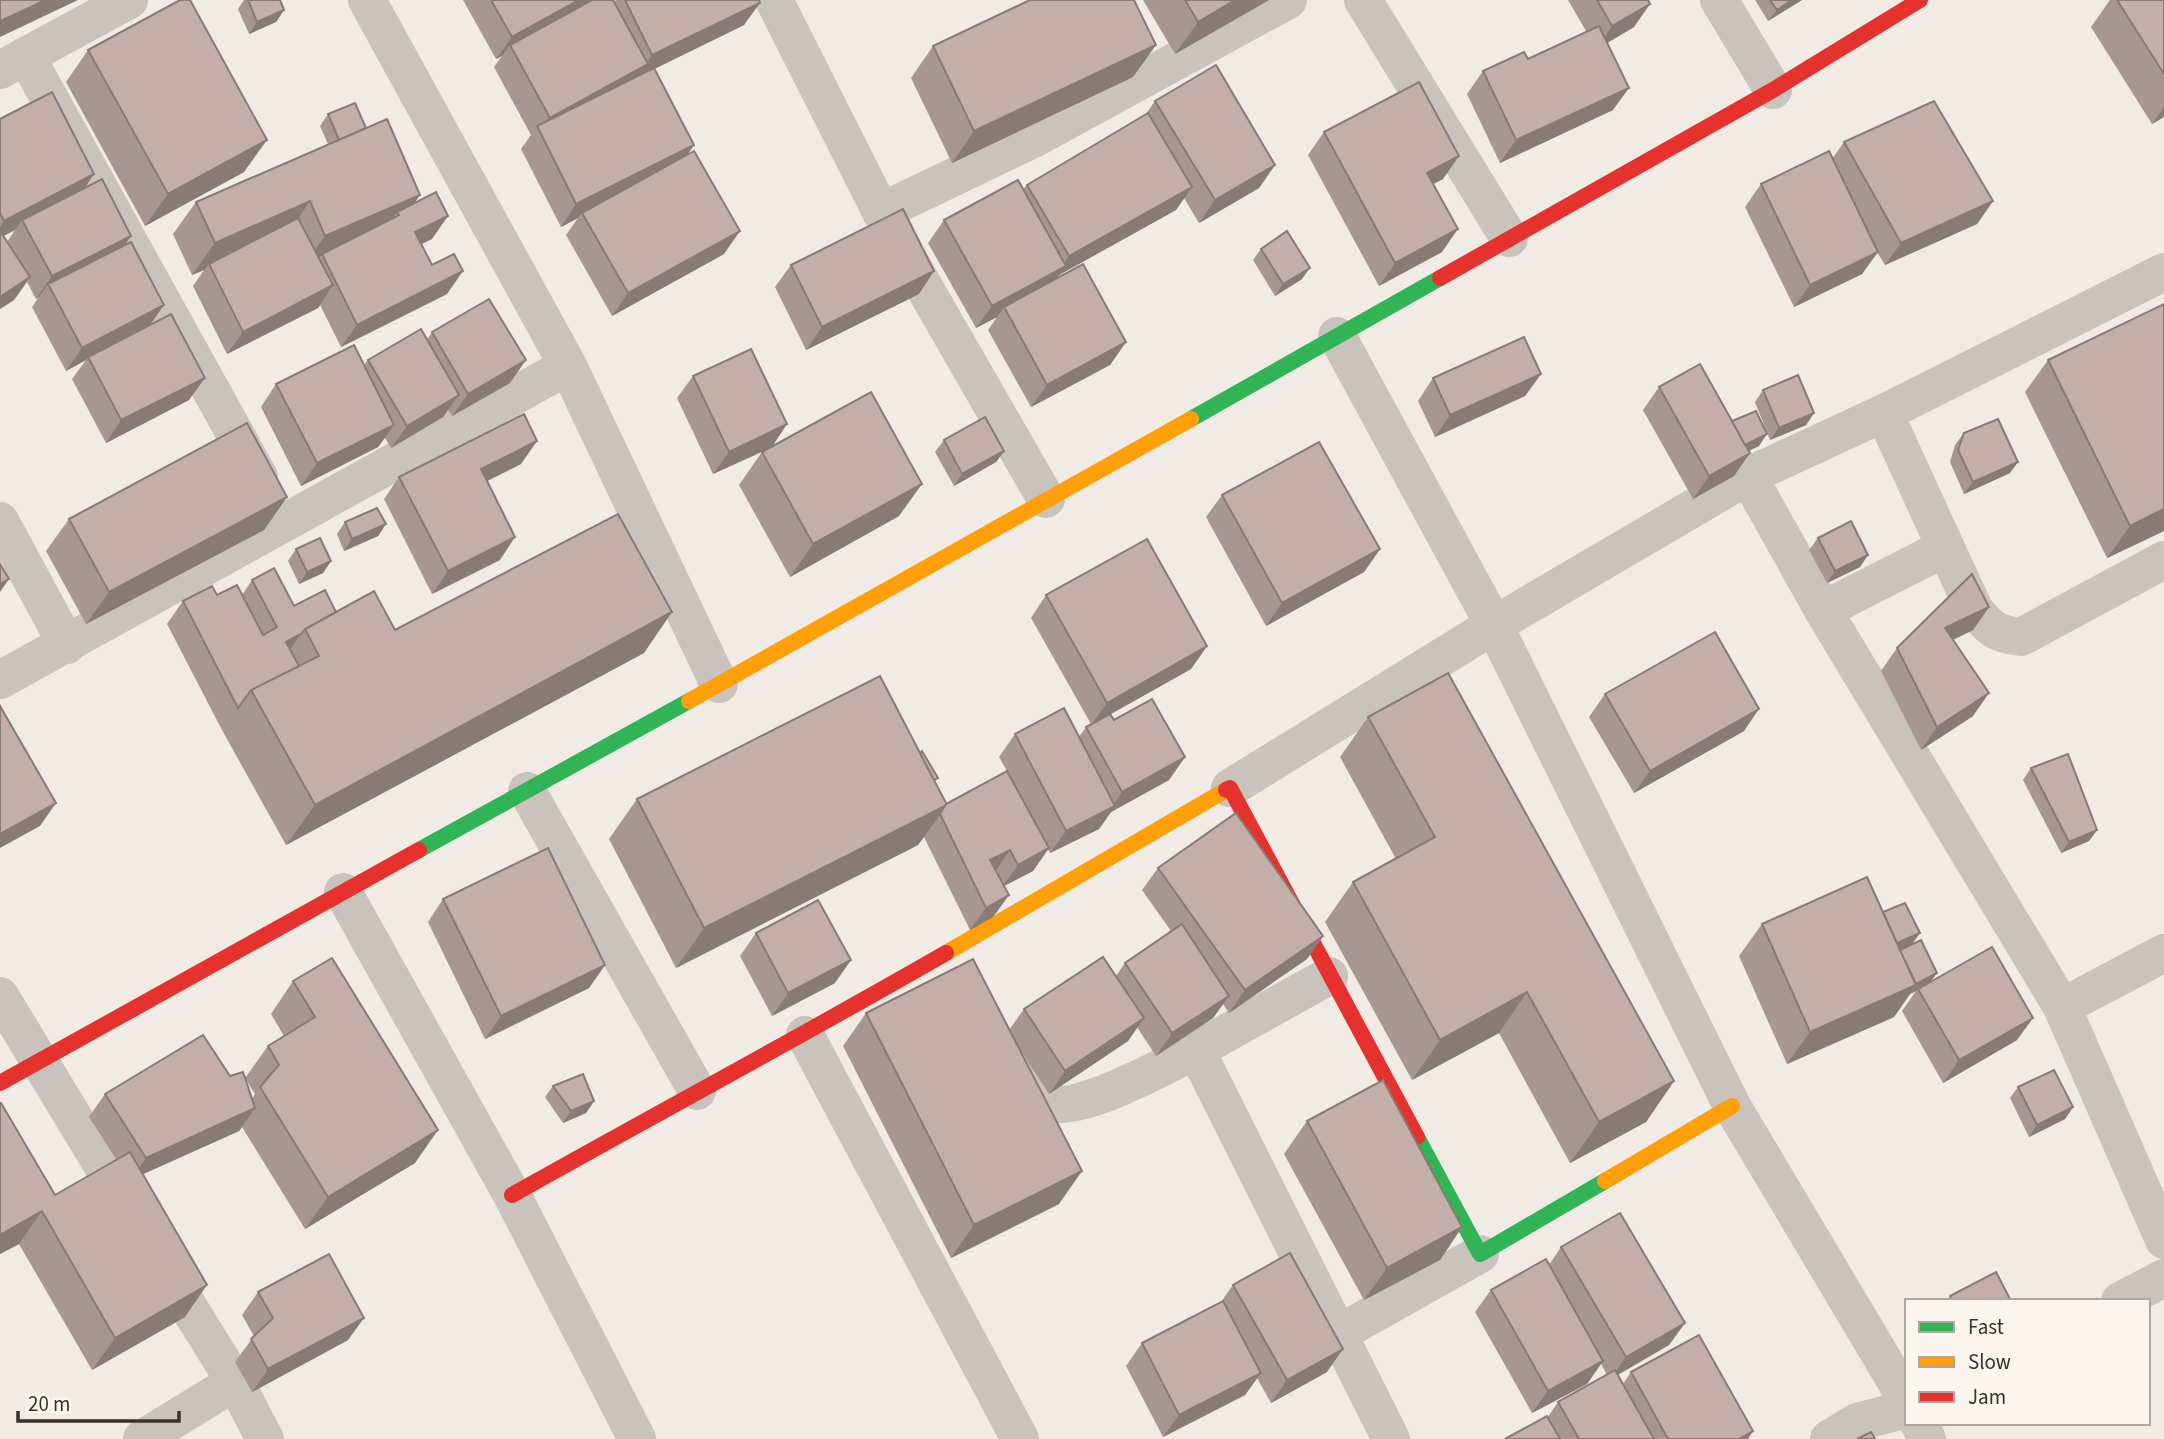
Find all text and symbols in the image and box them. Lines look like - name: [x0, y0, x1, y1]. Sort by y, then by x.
- legend: [1905, 1299, 2150, 1425]
- text: Fast: [1968, 1312, 2004, 1342]
- text: Slow: [1968, 1347, 2011, 1377]
- scale bar: [18, 1380, 178, 1424]
- text: Jam: [1968, 1382, 2006, 1412]
- text: 20 m: [28, 1389, 70, 1419]

